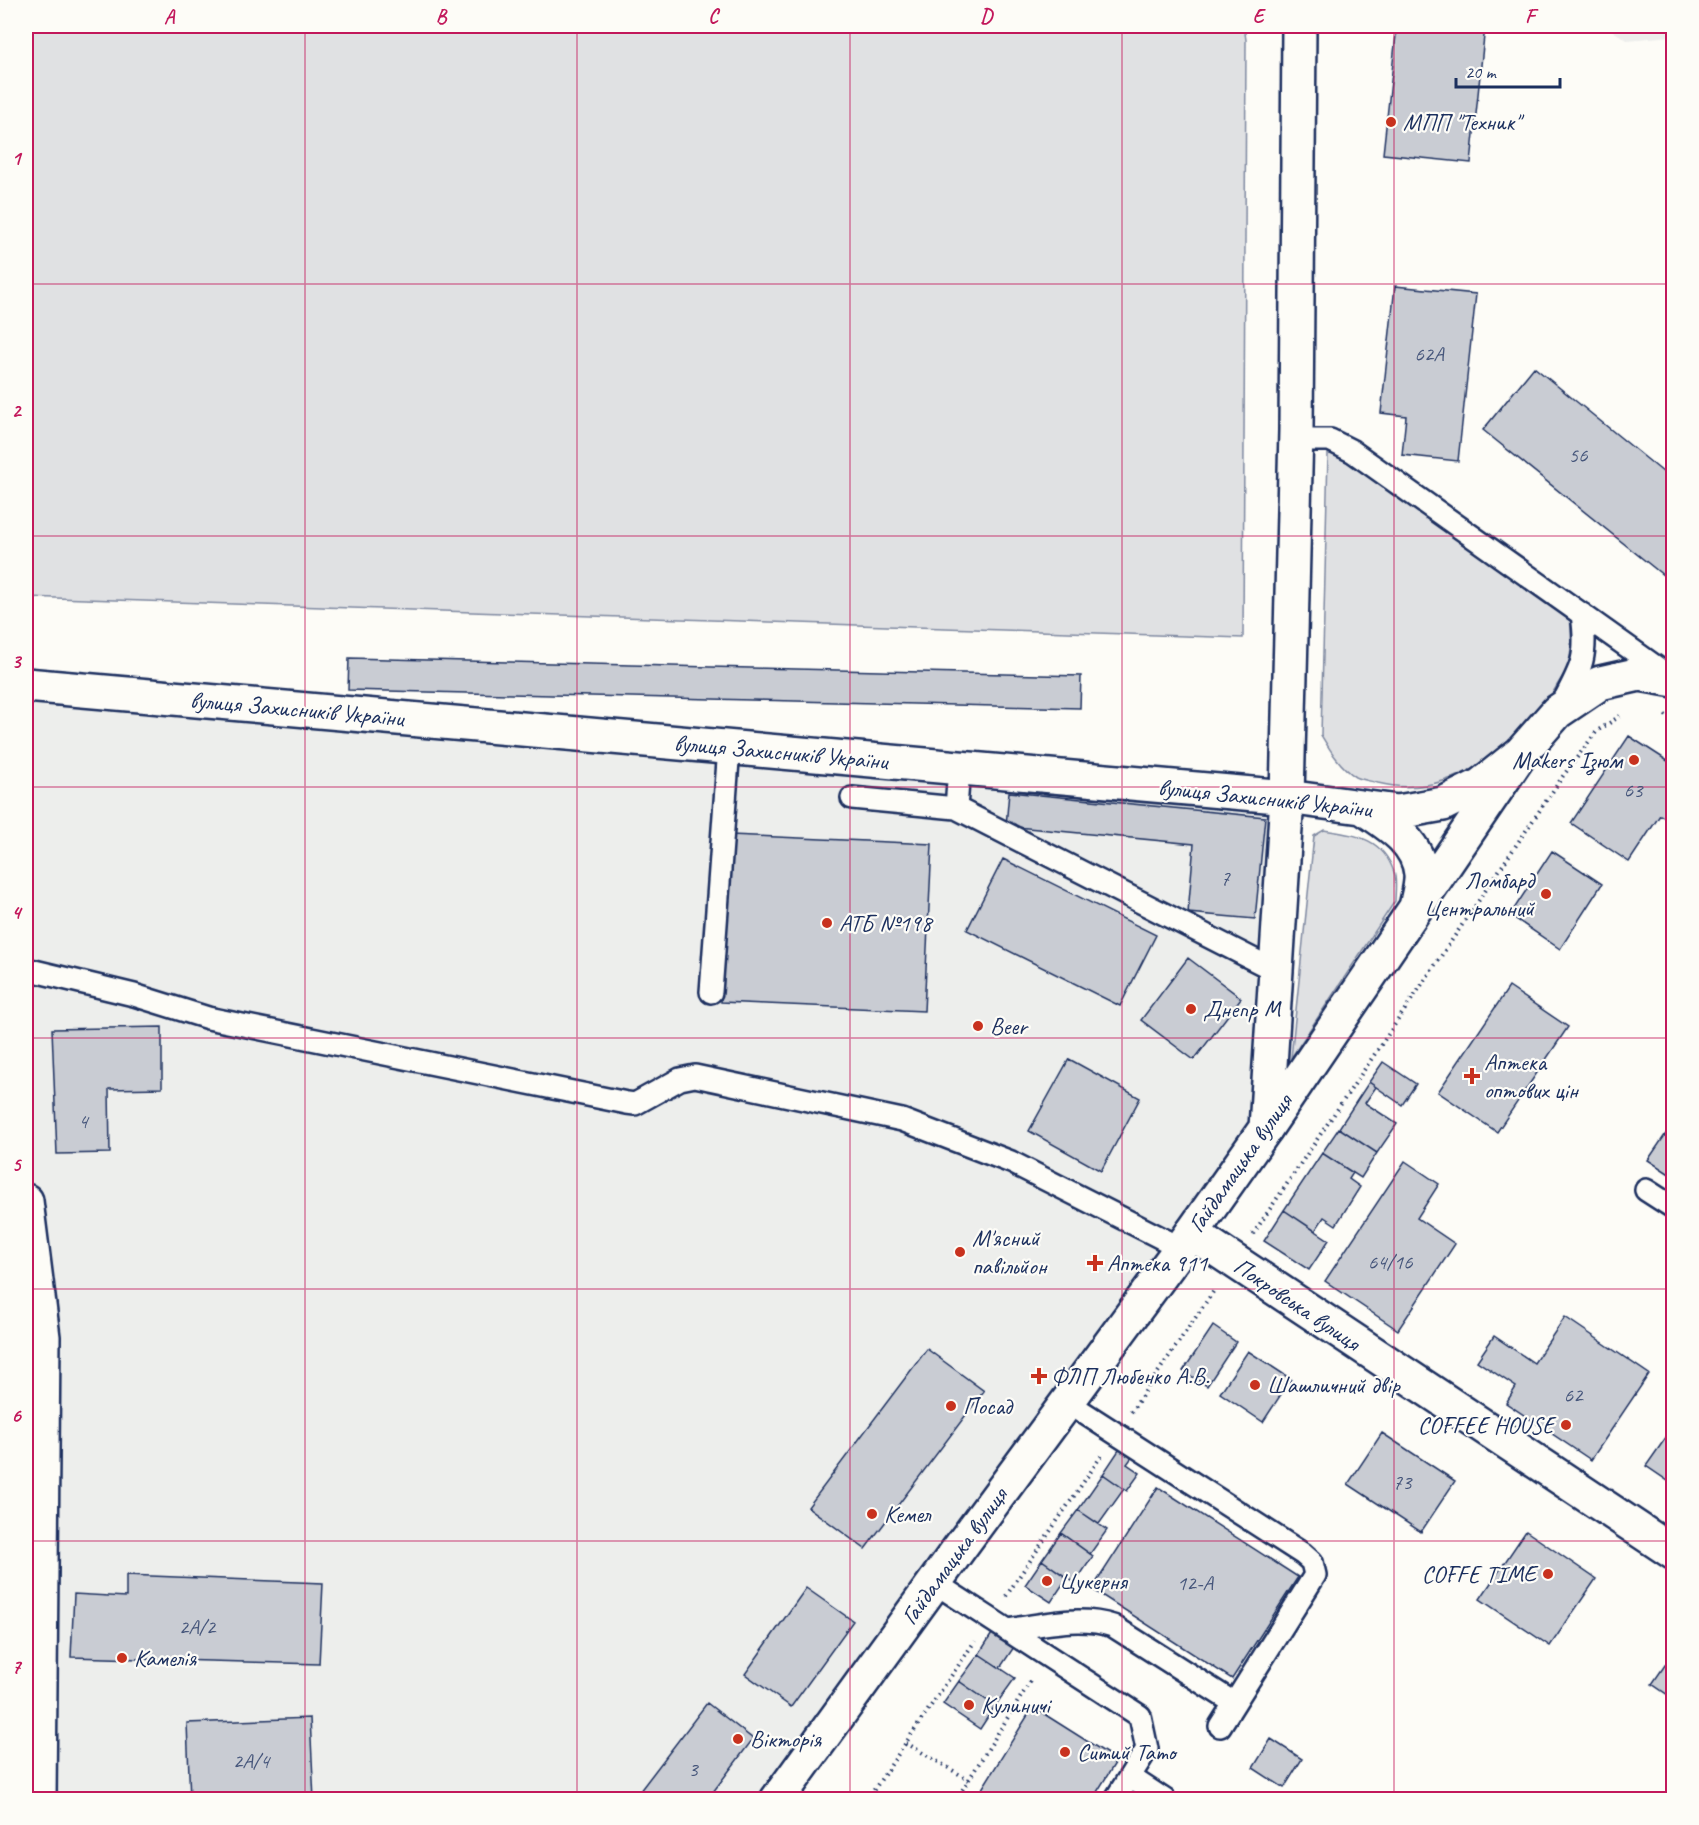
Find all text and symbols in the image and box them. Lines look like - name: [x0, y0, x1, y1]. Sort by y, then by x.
- text: A: [164, 4, 176, 29]
- text: B: [436, 4, 448, 29]
- text: C: [708, 4, 720, 29]
- text: D: [980, 4, 994, 29]
- text: E: [1253, 4, 1267, 29]
- text: F: [1525, 4, 1539, 29]
- scale bar: [1456, 51, 1560, 89]
- text: 20 m: [1465, 61, 1498, 83]
- place label: МПП "Техник": [1403, 107, 1525, 137]
- marker: МПП "Техник": [1384, 115, 1398, 129]
- text: 1: [12, 146, 23, 171]
- house number: 62А: [1414, 341, 1445, 367]
- text: 2: [12, 398, 23, 423]
- house number: 56: [1569, 442, 1588, 468]
- text: 3: [12, 649, 23, 674]
- street label: вулиця Захисників України: [189, 685, 407, 733]
- street label: вулиця Захисників України: [673, 728, 891, 776]
- place label: Makers Ізюм: [1512, 745, 1624, 776]
- marker: Makers Ізюм: [1627, 753, 1641, 767]
- street label: вулиця Захисників України: [1157, 772, 1375, 824]
- house number: 63: [1624, 777, 1644, 803]
- house number: 7: [1220, 865, 1231, 891]
- place label: Ломбард Центральний: [1424, 865, 1537, 923]
- marker: Ломбард Центральний: [1539, 887, 1553, 901]
- text: 4: [12, 900, 24, 925]
- place label: АТБ №198: [839, 908, 934, 938]
- marker: АТБ №198: [820, 916, 834, 930]
- place label: Днепр М: [1203, 994, 1282, 1024]
- marker: Днепр М: [1184, 1002, 1198, 1016]
- place label: Beer: [990, 1011, 1029, 1041]
- marker: Beer: [971, 1019, 985, 1033]
- place label: Аптека оптових цін: [1484, 1047, 1580, 1105]
- marker: Аптека оптових цін: [1465, 1069, 1479, 1083]
- street label: Гайдамацька вулиця: [1181, 1087, 1300, 1238]
- house number: 4: [78, 1108, 90, 1134]
- text: 5: [12, 1152, 23, 1177]
- place label: М'ясний павільйон: [972, 1223, 1049, 1281]
- marker: М'ясний павільйон: [953, 1245, 967, 1259]
- place label: Аптека 911: [1107, 1248, 1208, 1278]
- house number: 64/16: [1368, 1249, 1413, 1275]
- street label: Покровська вулиця: [1228, 1251, 1367, 1358]
- marker: Аптека 911: [1088, 1256, 1102, 1270]
- place label: ФЛП Любенко А.В.: [1051, 1361, 1210, 1391]
- marker: ФЛП Любенко А.В.: [1032, 1369, 1046, 1383]
- place label: Шашличний двір: [1267, 1370, 1401, 1400]
- marker: Шашличний двір: [1248, 1378, 1262, 1392]
- house number: 62: [1564, 1382, 1584, 1408]
- place label: Посад: [963, 1391, 1014, 1421]
- marker: Посад: [944, 1399, 958, 1413]
- text: 6: [11, 1403, 22, 1428]
- place label: COFFEE HOUSE: [1418, 1410, 1557, 1440]
- marker: COFFEE HOUSE: [1559, 1418, 1573, 1432]
- house number: 73: [1393, 1469, 1413, 1495]
- street label: Гайдамацька вулиця: [894, 1480, 1015, 1630]
- place label: Кемел: [884, 1499, 932, 1529]
- marker: Кемел: [865, 1507, 879, 1521]
- place label: COFFE TIME: [1422, 1559, 1539, 1589]
- place label: Цукерня: [1059, 1566, 1128, 1596]
- marker: COFFE TIME: [1541, 1567, 1555, 1581]
- house number: 12-А: [1177, 1570, 1215, 1596]
- marker: Цукерня: [1040, 1574, 1054, 1588]
- house number: 2А/2: [179, 1614, 217, 1640]
- place label: Камелія: [134, 1643, 197, 1673]
- marker: Камелія: [115, 1651, 129, 1665]
- text: 7: [12, 1654, 23, 1679]
- place label: Кулиничі: [981, 1690, 1052, 1720]
- marker: Кулиничі: [962, 1698, 976, 1712]
- place label: Вікторія: [750, 1724, 823, 1754]
- marker: Вікторія: [731, 1732, 745, 1746]
- place label: Ситий Тато: [1077, 1737, 1178, 1767]
- marker: Ситий Тато: [1058, 1745, 1072, 1759]
- house number: 2А/4: [233, 1748, 272, 1774]
- house number: 3: [688, 1756, 699, 1782]

